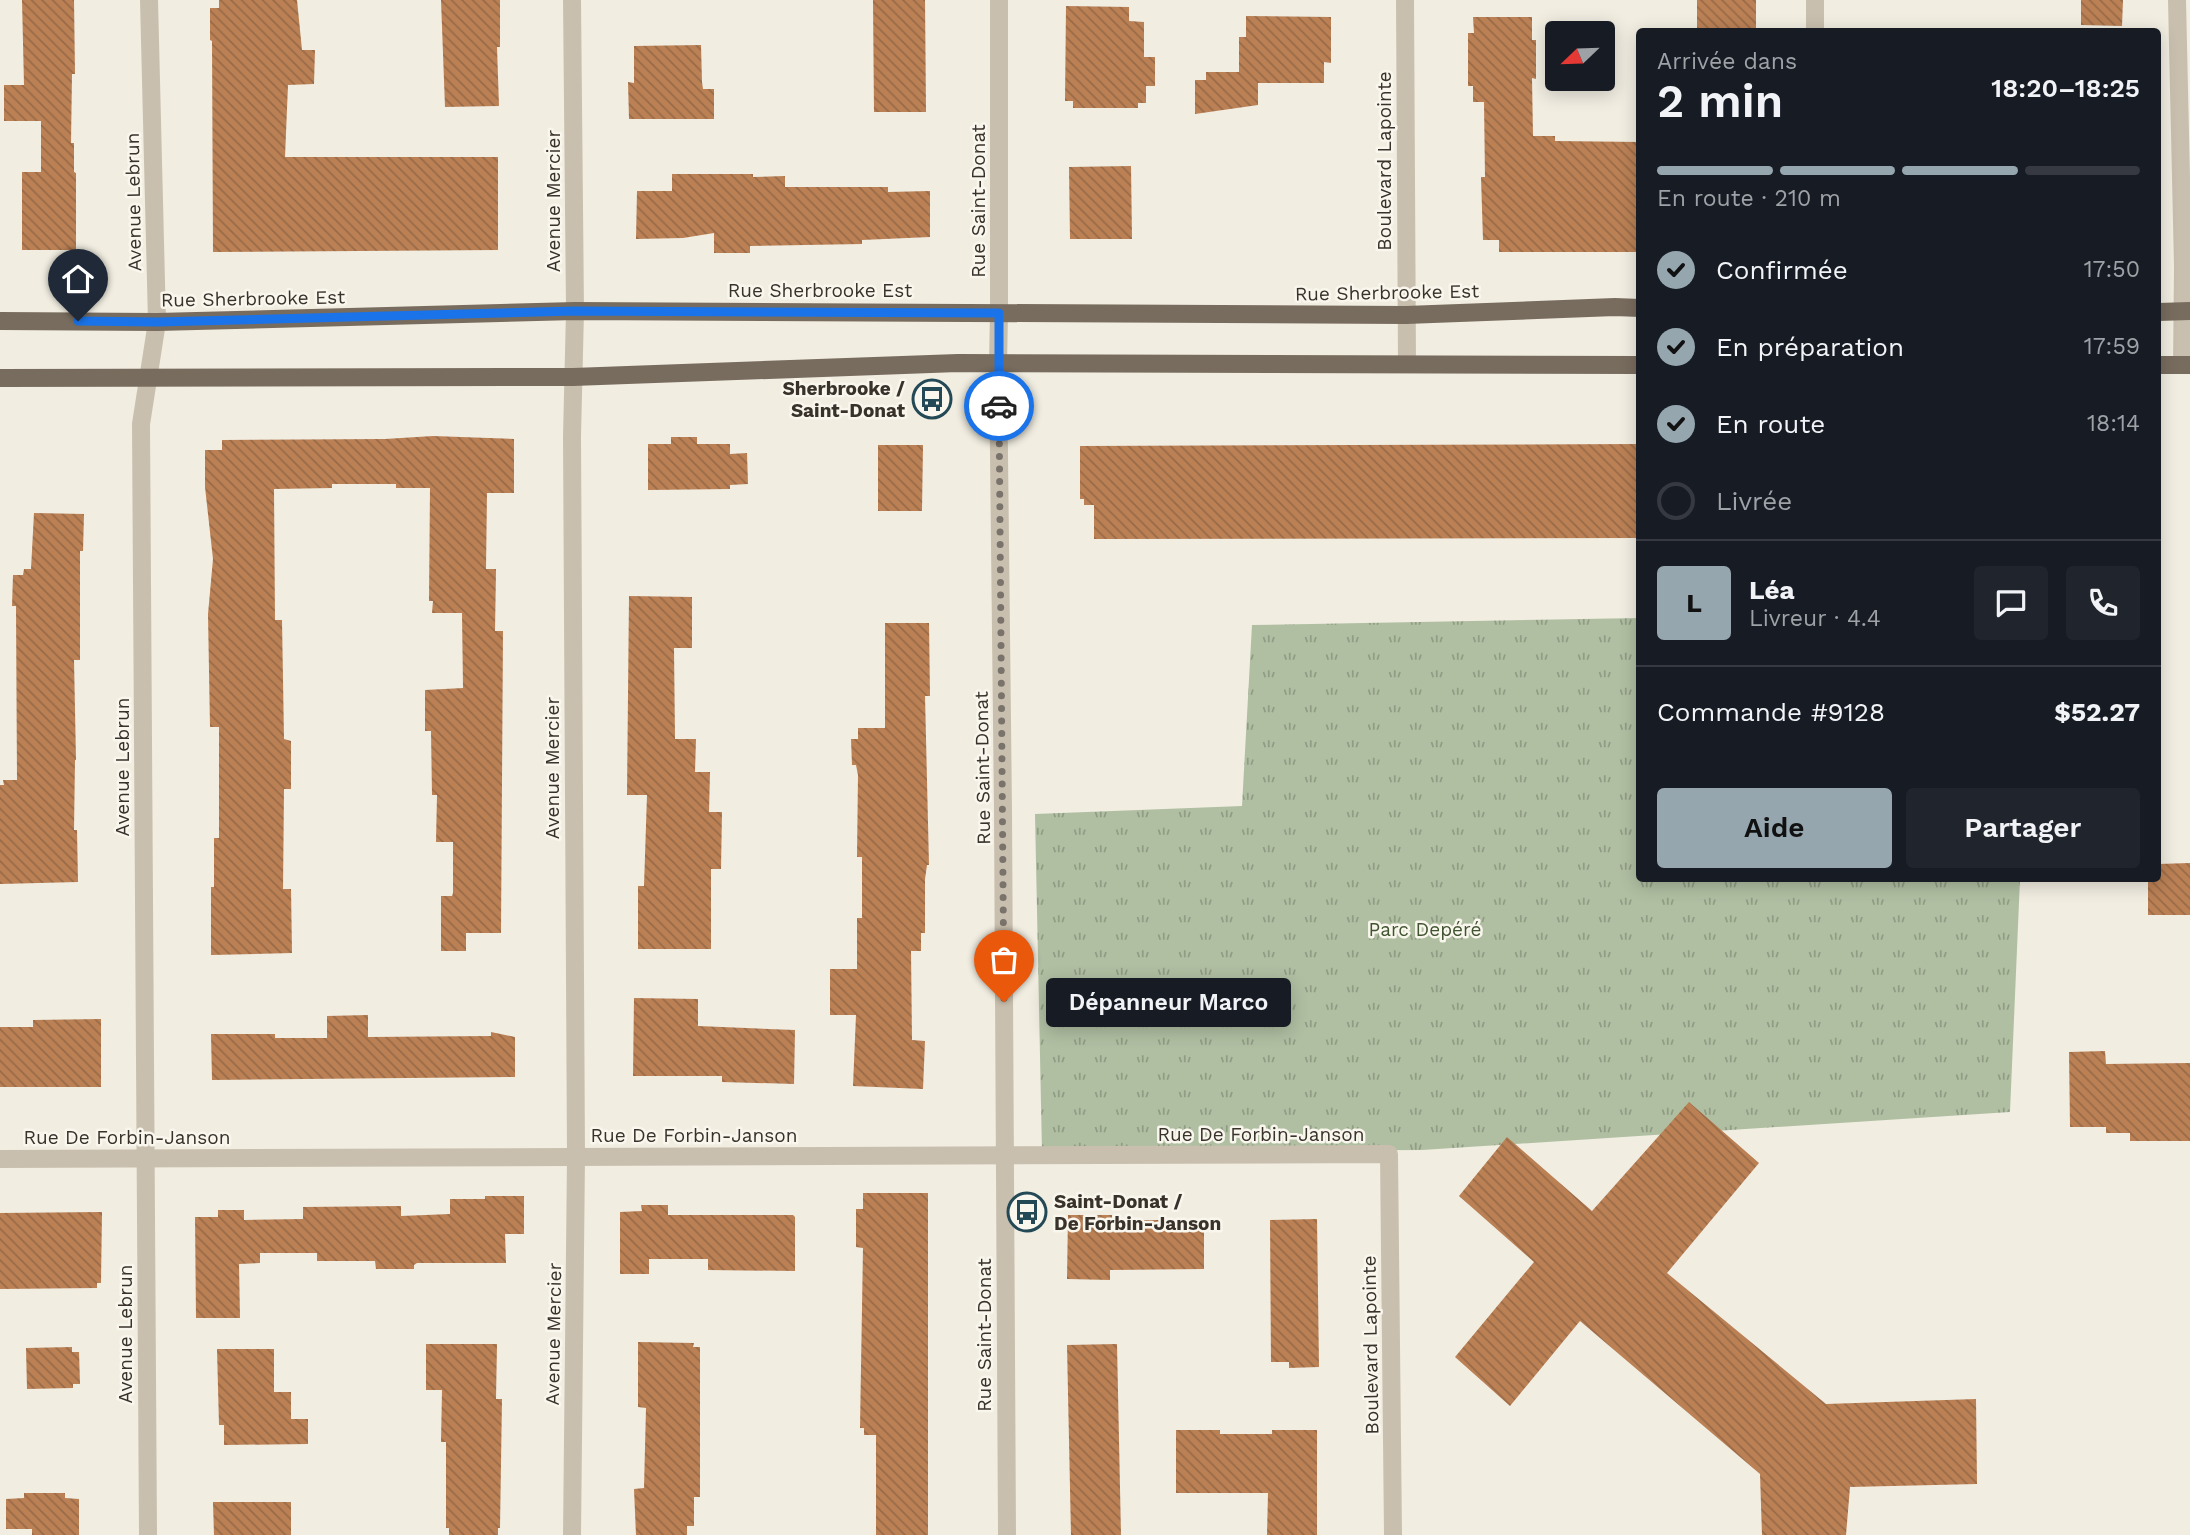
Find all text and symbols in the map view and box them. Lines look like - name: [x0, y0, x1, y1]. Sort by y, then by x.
- north arrow: [1545, 21, 1615, 91]
- map controls: [1545, 21, 1615, 91]
- text: Arrivée dans: [1657, 48, 1797, 75]
- street label: Boulevard Lapointe: [1373, 71, 1396, 251]
- text: 18:20–18:25: [1991, 73, 2140, 103]
- text: 2 min: [1657, 74, 1783, 128]
- street label: Rue Saint-Donat: [967, 124, 990, 278]
- street label: Avenue Mercier: [542, 129, 565, 272]
- street label: Avenue Lebrun: [121, 132, 146, 272]
- text: En route · 210 m: [1657, 185, 1841, 212]
- pin: [48, 249, 108, 321]
- icon: check: [1657, 251, 1695, 289]
- text: Confirmée: [1716, 255, 1848, 285]
- text: 17:50: [2084, 256, 2140, 283]
- icon: home: [59, 260, 97, 298]
- street label: Rue Sherbrooke Est: [728, 279, 912, 302]
- street label: Rue Sherbrooke Est: [1295, 279, 1479, 306]
- street label: Rue Sherbrooke Est: [161, 285, 345, 312]
- icon: check: [1657, 328, 1695, 366]
- text: En préparation: [1716, 332, 1904, 362]
- text: 17:59: [2084, 333, 2140, 360]
- courier: [964, 371, 1034, 441]
- place label: Sherbrooke / Saint-Donat: [782, 377, 906, 422]
- bus stop icon: Sherbrooke / Saint-Donat: [911, 378, 953, 420]
- icon: car: [980, 387, 1018, 425]
- icon: check: [1657, 405, 1695, 443]
- text: En route: [1716, 409, 1825, 439]
- text: 18:14: [2087, 410, 2140, 437]
- text: Livrée: [1716, 486, 1792, 516]
- button: chat: [1974, 566, 2048, 640]
- button: phone: [2066, 566, 2140, 640]
- text: Léa: [1749, 575, 1795, 605]
- text: L: [1686, 588, 1702, 618]
- text: Livreur · 4.4: [1749, 605, 1881, 632]
- street label: Rue Saint-Donat: [970, 691, 995, 845]
- street label: Avenue Mercier: [541, 696, 564, 839]
- text: Commande #9128: [1657, 697, 1885, 727]
- text: $52.27: [2054, 697, 2140, 727]
- street label: Avenue Lebrun: [111, 698, 134, 836]
- button: Aide: [1657, 788, 1892, 868]
- button: Partager: [1906, 788, 2140, 868]
- park label: Parc Depéré: [1369, 918, 1481, 941]
- pin: [974, 930, 1034, 1002]
- icon: bag: [985, 941, 1023, 979]
- callout: Dépanneur Marco: [1046, 978, 1291, 1026]
- text: Dépanneur Marco: [1069, 989, 1268, 1016]
- street label: Rue De Forbin-Janson: [1158, 1123, 1364, 1146]
- street label: Rue De Forbin-Janson: [591, 1124, 797, 1147]
- street label: Rue De Forbin-Janson: [24, 1126, 230, 1149]
- place label: Saint-Donat / De Forbin-Janson: [1054, 1190, 1221, 1235]
- bus stop icon: Saint-Donat / De Forbin-Janson: [1006, 1191, 1048, 1233]
- street label: Boulevard Lapointe: [1357, 1255, 1384, 1435]
- street label: Rue Saint-Donat: [973, 1258, 996, 1412]
- street label: Avenue Mercier: [541, 1262, 566, 1405]
- street label: Avenue Lebrun: [114, 1265, 137, 1403]

